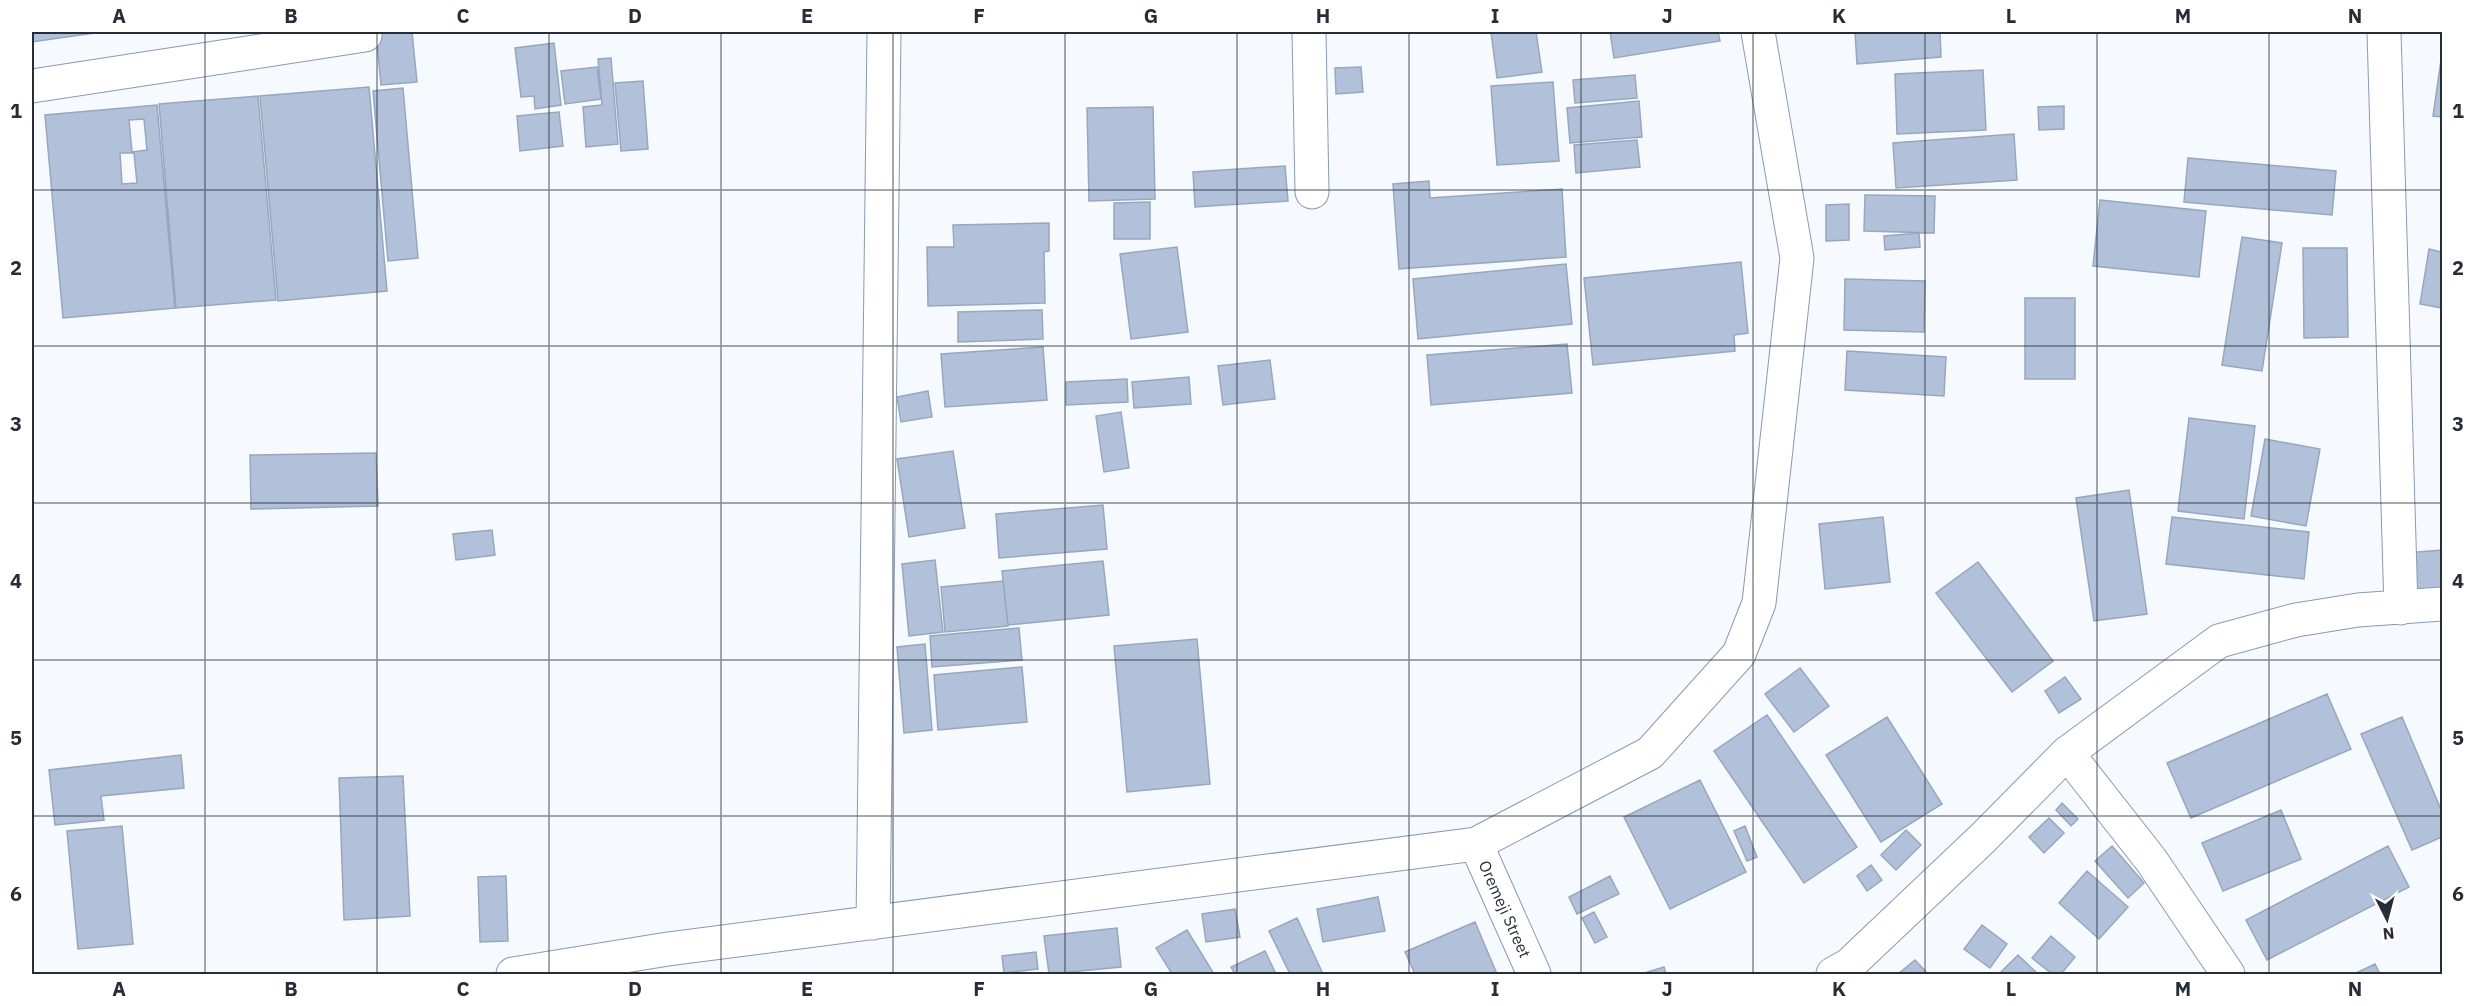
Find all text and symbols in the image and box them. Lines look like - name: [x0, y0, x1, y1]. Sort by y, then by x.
- text: A: [112, 2, 126, 29]
- text: B: [284, 2, 298, 29]
- text: C: [456, 2, 470, 29]
- text: D: [628, 2, 642, 29]
- text: E: [801, 2, 813, 29]
- text: F: [973, 2, 985, 29]
- text: G: [1144, 2, 1158, 29]
- text: H: [1316, 2, 1330, 29]
- text: I: [1491, 2, 1499, 29]
- text: J: [1661, 2, 1673, 29]
- text: K: [1832, 2, 1846, 29]
- text: L: [2006, 2, 2016, 29]
- text: M: [2175, 2, 2191, 29]
- text: N: [2348, 2, 2362, 29]
- text: 1: [10, 97, 22, 124]
- text: 1: [2452, 97, 2464, 124]
- text: 2: [10, 254, 22, 281]
- text: 2: [2452, 254, 2464, 281]
- text: 3: [10, 410, 22, 437]
- text: 3: [2452, 410, 2464, 437]
- text: 4: [10, 567, 22, 594]
- text: 4: [2452, 567, 2464, 594]
- text: 5: [10, 724, 22, 751]
- text: 5: [2452, 724, 2464, 751]
- street label: Oremeji Street: [1475, 857, 1535, 961]
- text: 6: [10, 880, 22, 907]
- text: 6: [2452, 880, 2464, 907]
- north arrow: [2357, 889, 2417, 949]
- text: N: [2382, 923, 2395, 944]
- text: A: [112, 975, 126, 1002]
- text: B: [284, 975, 298, 1002]
- text: C: [456, 975, 470, 1002]
- text: D: [628, 975, 642, 1002]
- text: E: [801, 975, 813, 1002]
- text: F: [973, 975, 985, 1002]
- text: G: [1144, 975, 1158, 1002]
- text: H: [1316, 975, 1330, 1002]
- text: I: [1491, 975, 1499, 1002]
- text: J: [1661, 975, 1673, 1002]
- text: K: [1832, 975, 1846, 1002]
- text: L: [2006, 975, 2016, 1002]
- text: M: [2175, 975, 2191, 1002]
- text: N: [2348, 975, 2362, 1002]

